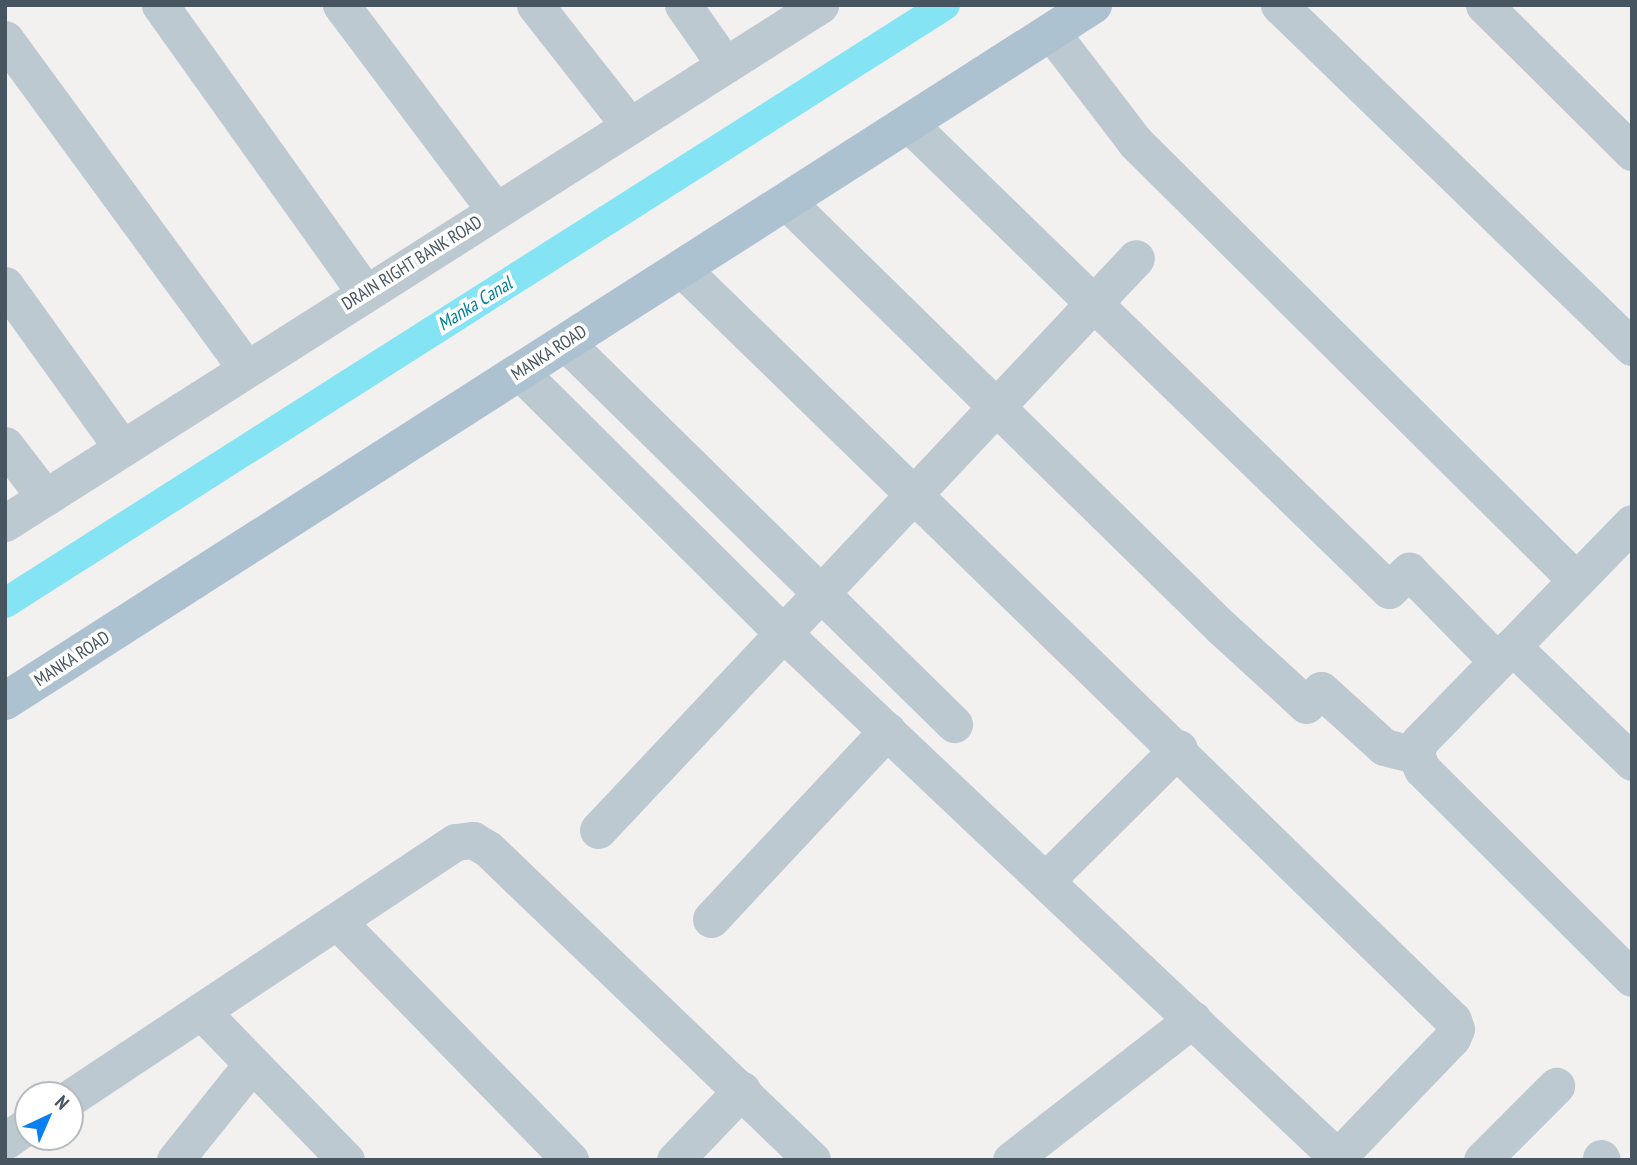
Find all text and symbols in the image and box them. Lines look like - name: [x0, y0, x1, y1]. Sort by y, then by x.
- street label: DRAIN RIGHT BANK ROAD: [338, 211, 486, 315]
- water label: Manka Canal: [434, 272, 516, 336]
- street label: MANKA ROAD: [507, 321, 591, 385]
- street label: MANKA ROAD: [30, 627, 114, 691]
- north arrow: [14, 1081, 84, 1151]
- text: N: [50, 1090, 74, 1115]

